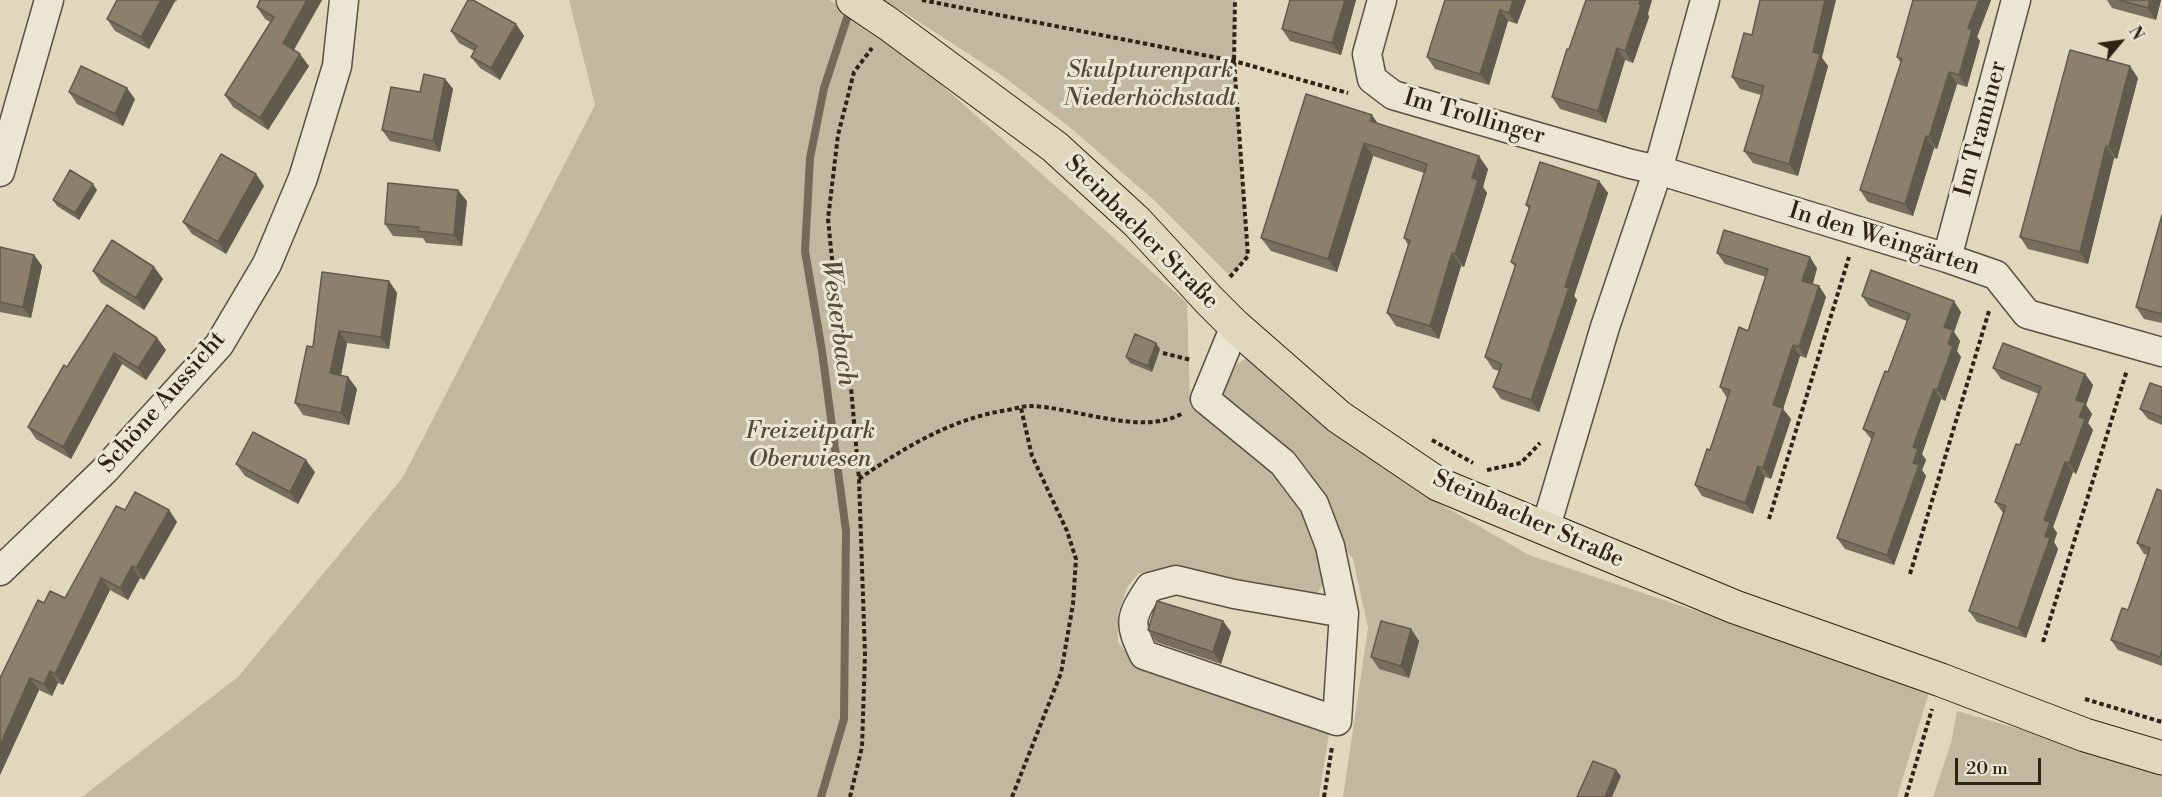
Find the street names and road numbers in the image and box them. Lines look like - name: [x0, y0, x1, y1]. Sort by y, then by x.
- street label: Im Traminer: [1950, 58, 2014, 200]
- street label: Im Trollinger: [1400, 84, 1548, 152]
- street label: Steinbacher Straße: [1058, 150, 1224, 316]
- street label: In den Weingärten: [1785, 197, 1983, 283]
- street label: Schöne Aussicht: [94, 326, 232, 480]
- street label: Steinbacher Straße: [1428, 465, 1628, 575]

